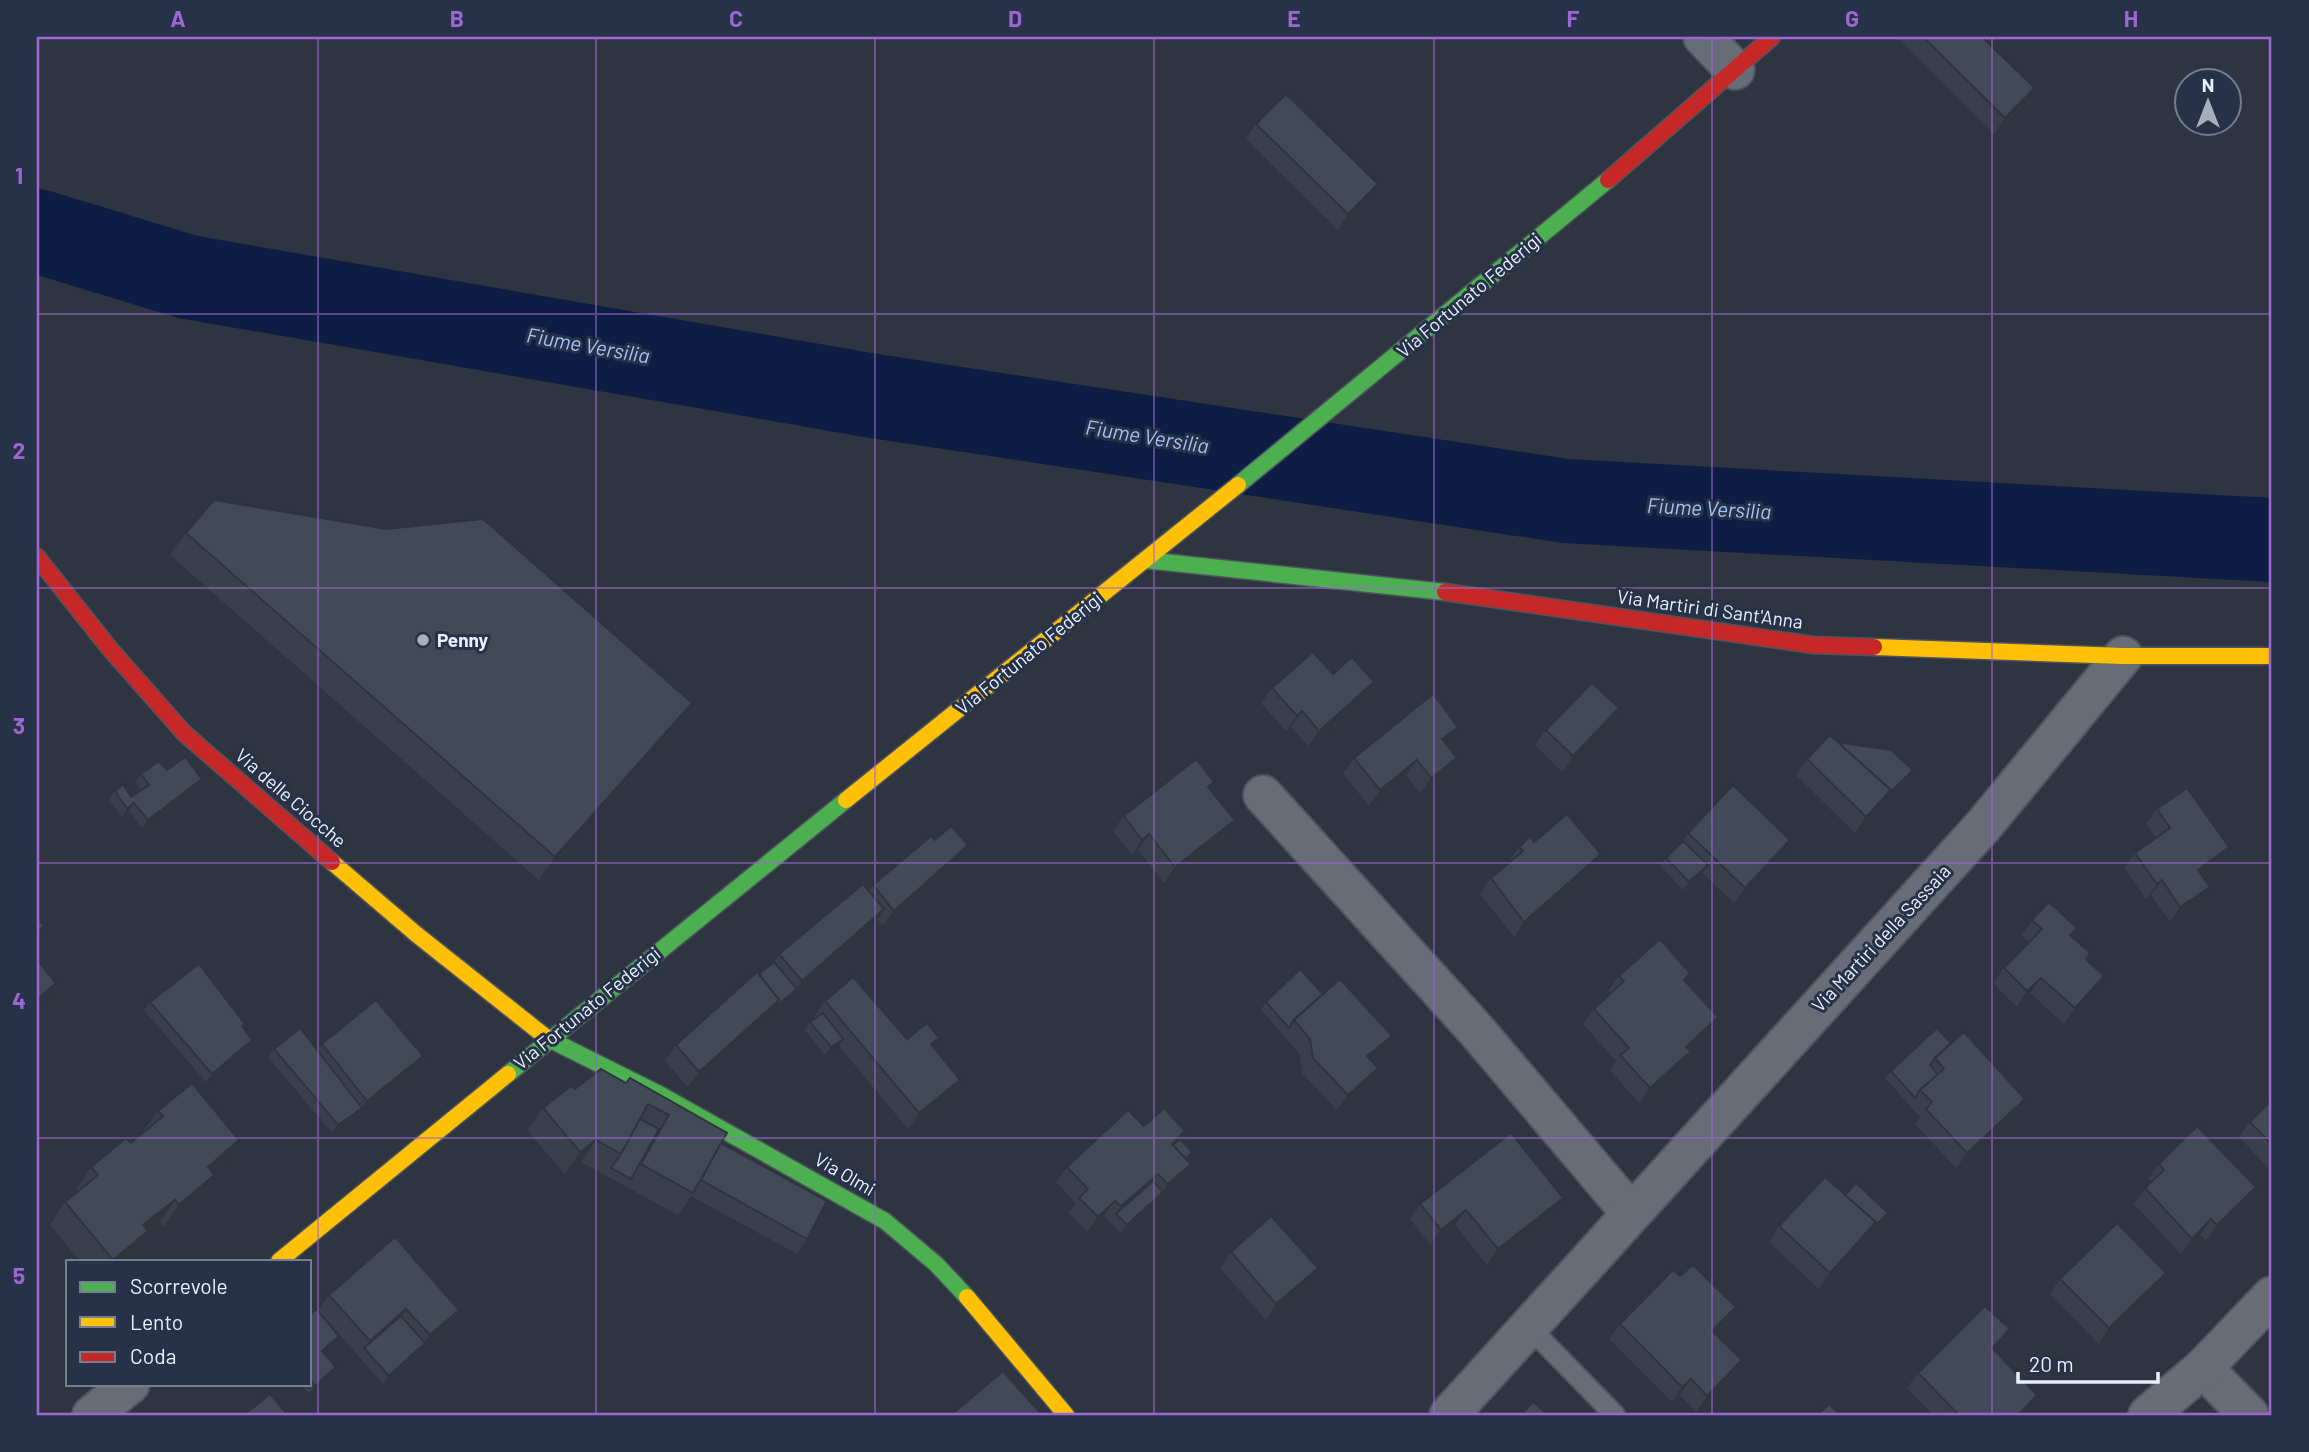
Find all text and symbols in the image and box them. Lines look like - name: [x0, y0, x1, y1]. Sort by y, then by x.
- text: A: [170, 4, 186, 32]
- text: B: [450, 4, 464, 32]
- text: C: [729, 4, 743, 32]
- text: D: [1008, 4, 1022, 32]
- text: E: [1287, 4, 1301, 32]
- text: F: [1567, 4, 1580, 32]
- text: G: [1845, 4, 1859, 32]
- text: H: [2124, 4, 2138, 32]
- north arrow: [2172, 66, 2242, 136]
- text: N: [2202, 73, 2214, 96]
- text: 1: [15, 161, 23, 189]
- street label: Via Fortunato Federigi: [1391, 227, 1546, 362]
- water label: Fiume Versilia: [525, 321, 652, 368]
- water label: Fiume Versilia: [1084, 413, 1211, 458]
- text: 2: [13, 436, 25, 464]
- water label: Fiume Versilia: [1646, 492, 1772, 523]
- street label: Via Martiri di Sant'Anna: [1616, 584, 1804, 633]
- street label: Via Fortunato Federigi: [951, 586, 1107, 719]
- place label: Penny: [437, 628, 489, 651]
- marker: Penny: [415, 632, 431, 648]
- text: 3: [13, 711, 25, 739]
- street label: Via delle Ciocche: [231, 743, 351, 852]
- street label: Via Martiri della Sassaia: [1806, 859, 1955, 1016]
- street label: Via Fortunato Federigi: [509, 941, 665, 1074]
- text: 4: [12, 986, 26, 1014]
- street label: Via Olmi: [811, 1147, 880, 1200]
- legend: [66, 1260, 312, 1386]
- text: 5: [13, 1261, 25, 1289]
- text: Scorrevole: [130, 1273, 228, 1298]
- text: Lento: [130, 1309, 183, 1334]
- scale bar: [2018, 1340, 2158, 1384]
- text: Coda: [130, 1343, 176, 1368]
- text: 20 m: [2029, 1351, 2074, 1376]

